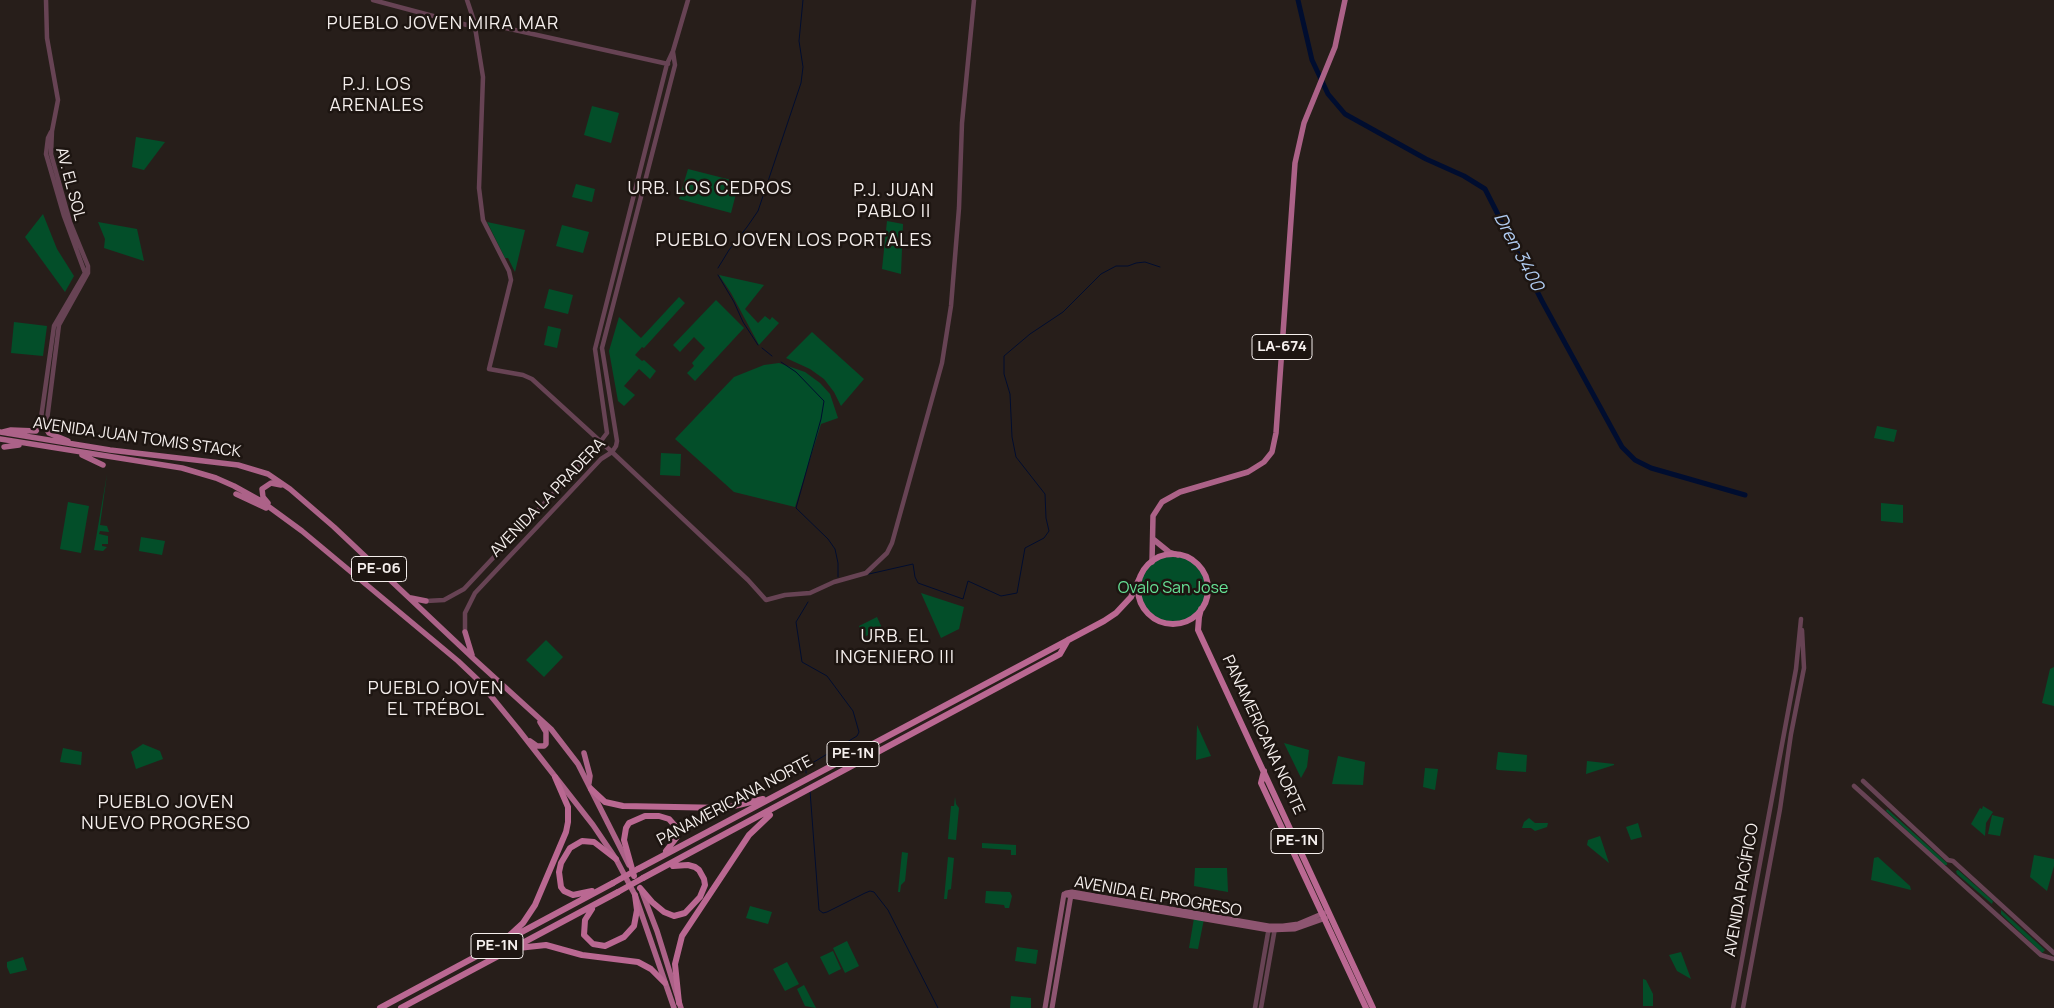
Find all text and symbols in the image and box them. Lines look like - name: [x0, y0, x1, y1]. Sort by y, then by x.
- district label: PUEBLO JOVEN MIRA MAR: [324, 13, 562, 35]
- district label: P.J. LOS ARENALES: [329, 74, 425, 116]
- street label: AV. EL SOL: [51, 145, 89, 223]
- district label: URB. LOS CEDROS: [626, 178, 794, 200]
- district label: P.J. JUAN PABLO II: [852, 180, 936, 222]
- water label: Dren 3400: [1488, 209, 1548, 295]
- district label: PUEBLO JOVEN LOS PORTALES: [652, 230, 936, 252]
- road number: LA-674: [1252, 334, 1312, 360]
- street label: AVENIDA JUAN TOMIS STACK: [32, 414, 242, 462]
- street label: AVENIDA LA PRADERA: [486, 435, 610, 561]
- road number: PE-06: [352, 556, 406, 582]
- park label: Ovalo San Jose: [1118, 579, 1228, 599]
- district label: URB. EL INGENIERO III: [833, 626, 957, 669]
- street label: PANAMERICANA NORTE: [1218, 652, 1308, 818]
- district label: PUEBLO JOVEN EL TRÉBOL: [366, 678, 506, 721]
- road number: PE-1N: [827, 742, 879, 766]
- street label: PANAMERICANA NORTE: [654, 752, 816, 850]
- district label: PUEBLO JOVEN NUEVO PROGRESO: [79, 792, 253, 834]
- street label: AVENIDA PACÍFICO: [1721, 822, 1763, 958]
- road number: PE-1N: [1271, 828, 1323, 854]
- street label: AVENIDA EL PROGRESO: [1073, 873, 1243, 921]
- road number: PE-1N: [471, 934, 523, 958]

